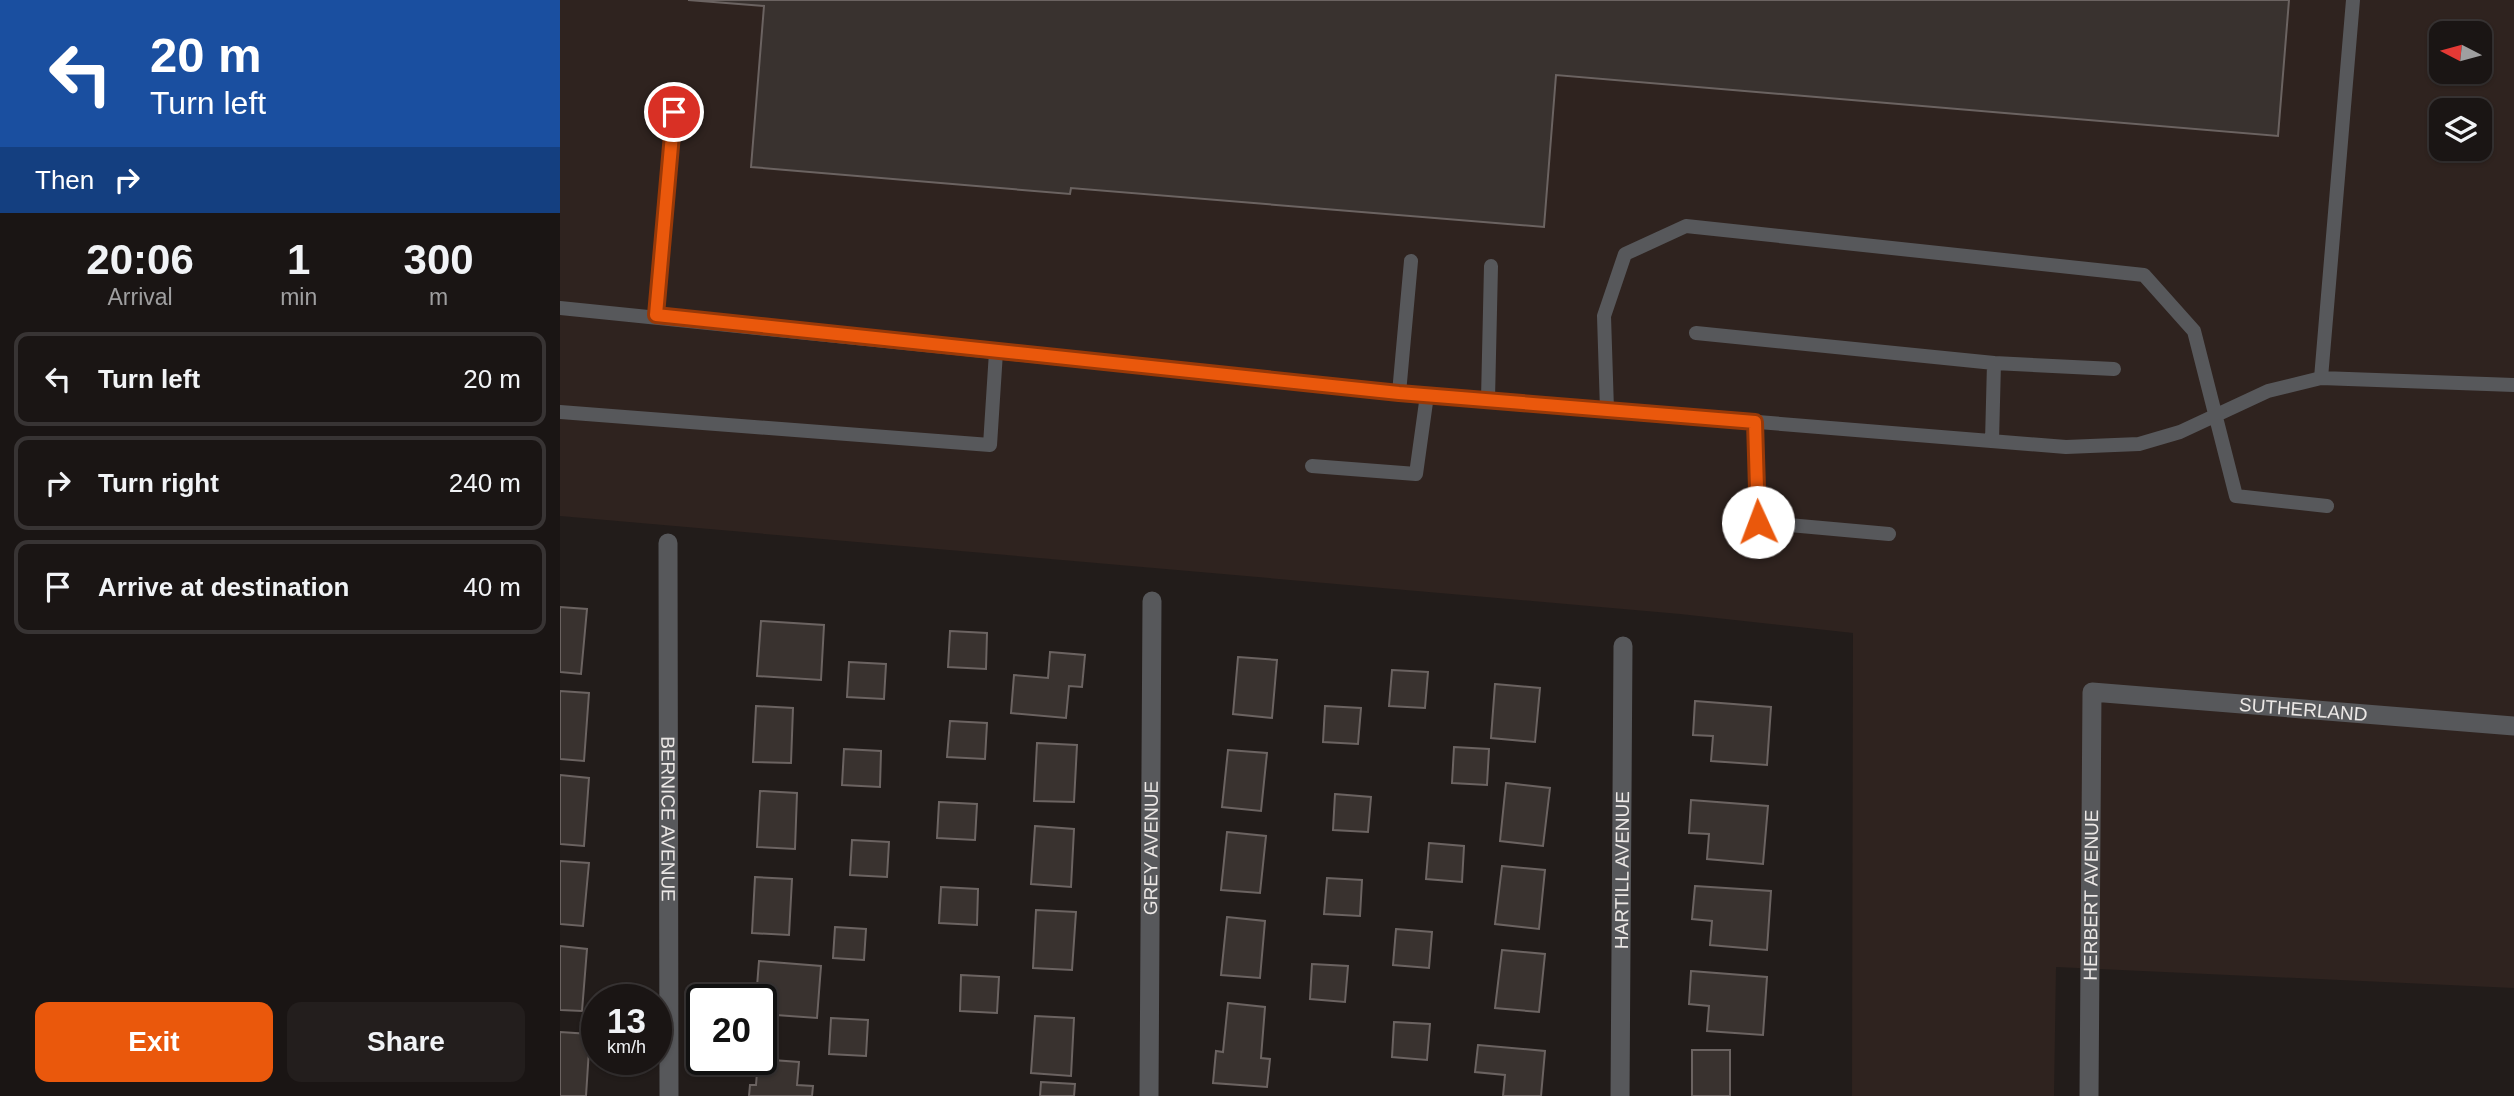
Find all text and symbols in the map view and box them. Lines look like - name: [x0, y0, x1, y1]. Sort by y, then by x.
- north arrow: [2429, 21, 2492, 84]
- map controls: [2429, 21, 2492, 161]
- icon: left: [35, 28, 126, 119]
- text: 20 m: [150, 28, 262, 82]
- pin: [644, 82, 704, 142]
- text: Turn left: [150, 85, 266, 121]
- icon: arrive: [655, 93, 693, 131]
- button: layers: [2429, 98, 2492, 161]
- icon: right: [108, 161, 146, 199]
- text: Then: [35, 165, 94, 195]
- text: 20:06: [86, 236, 194, 283]
- text: 1: [287, 236, 310, 283]
- text: 300: [404, 236, 474, 283]
- text: Arrival: [107, 284, 173, 310]
- text: min: [280, 284, 317, 310]
- text: m: [429, 284, 448, 310]
- icon: left: [39, 360, 77, 398]
- text: Turn left: [98, 364, 200, 394]
- text: 20 m: [463, 364, 521, 394]
- icon: right: [39, 464, 77, 502]
- text: Turn right: [98, 468, 219, 498]
- text: 240 m: [449, 468, 521, 498]
- position arrow: [1721, 485, 1795, 559]
- icon: arrive: [39, 568, 77, 606]
- text: Arrive at destination: [98, 572, 349, 602]
- text: 40 m: [463, 572, 521, 602]
- street label: SUTHERLAND: [2238, 694, 2368, 725]
- street label: BERNICE AVENUE: [657, 736, 679, 902]
- street label: GREY AVENUE: [1140, 781, 1162, 915]
- street label: HARTILL AVENUE: [1611, 791, 1633, 949]
- street label: HERBERT AVENUE: [2080, 809, 2102, 981]
- speed limit sign: 20: [686, 984, 777, 1075]
- text: 13: [607, 1001, 646, 1040]
- button: Exit: [35, 1002, 273, 1082]
- button: Share: [287, 1002, 525, 1082]
- text: km/h: [607, 1037, 646, 1057]

